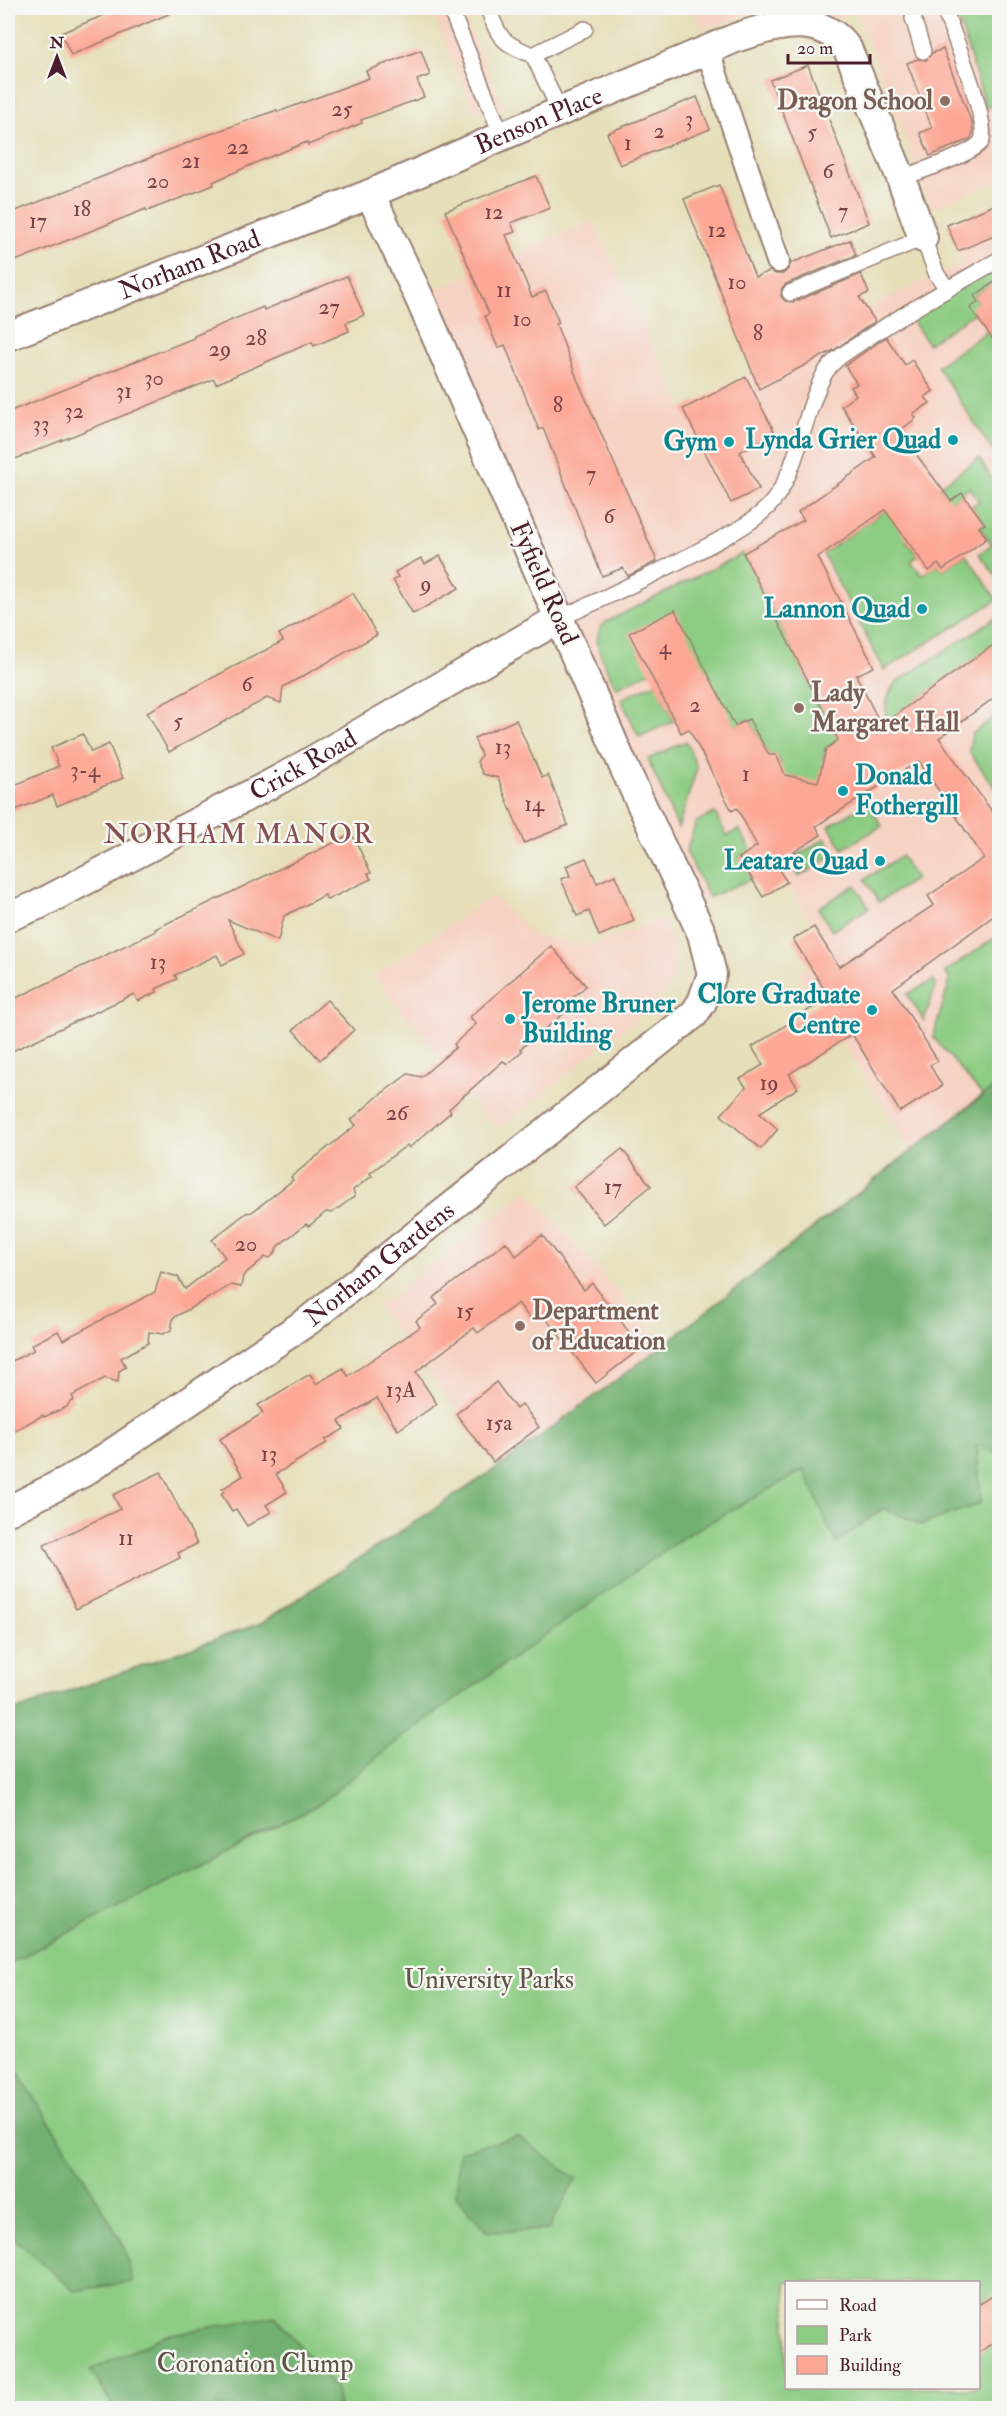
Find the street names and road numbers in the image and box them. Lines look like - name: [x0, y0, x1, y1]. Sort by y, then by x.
- street label: Benson Place: [470, 80, 608, 162]
- street label: Norham Road: [114, 223, 265, 307]
- street label: Fyfield Road: [503, 516, 585, 650]
- street label: Crick Road: [244, 722, 363, 808]
- street label: Norham Gardens: [298, 1195, 461, 1334]

